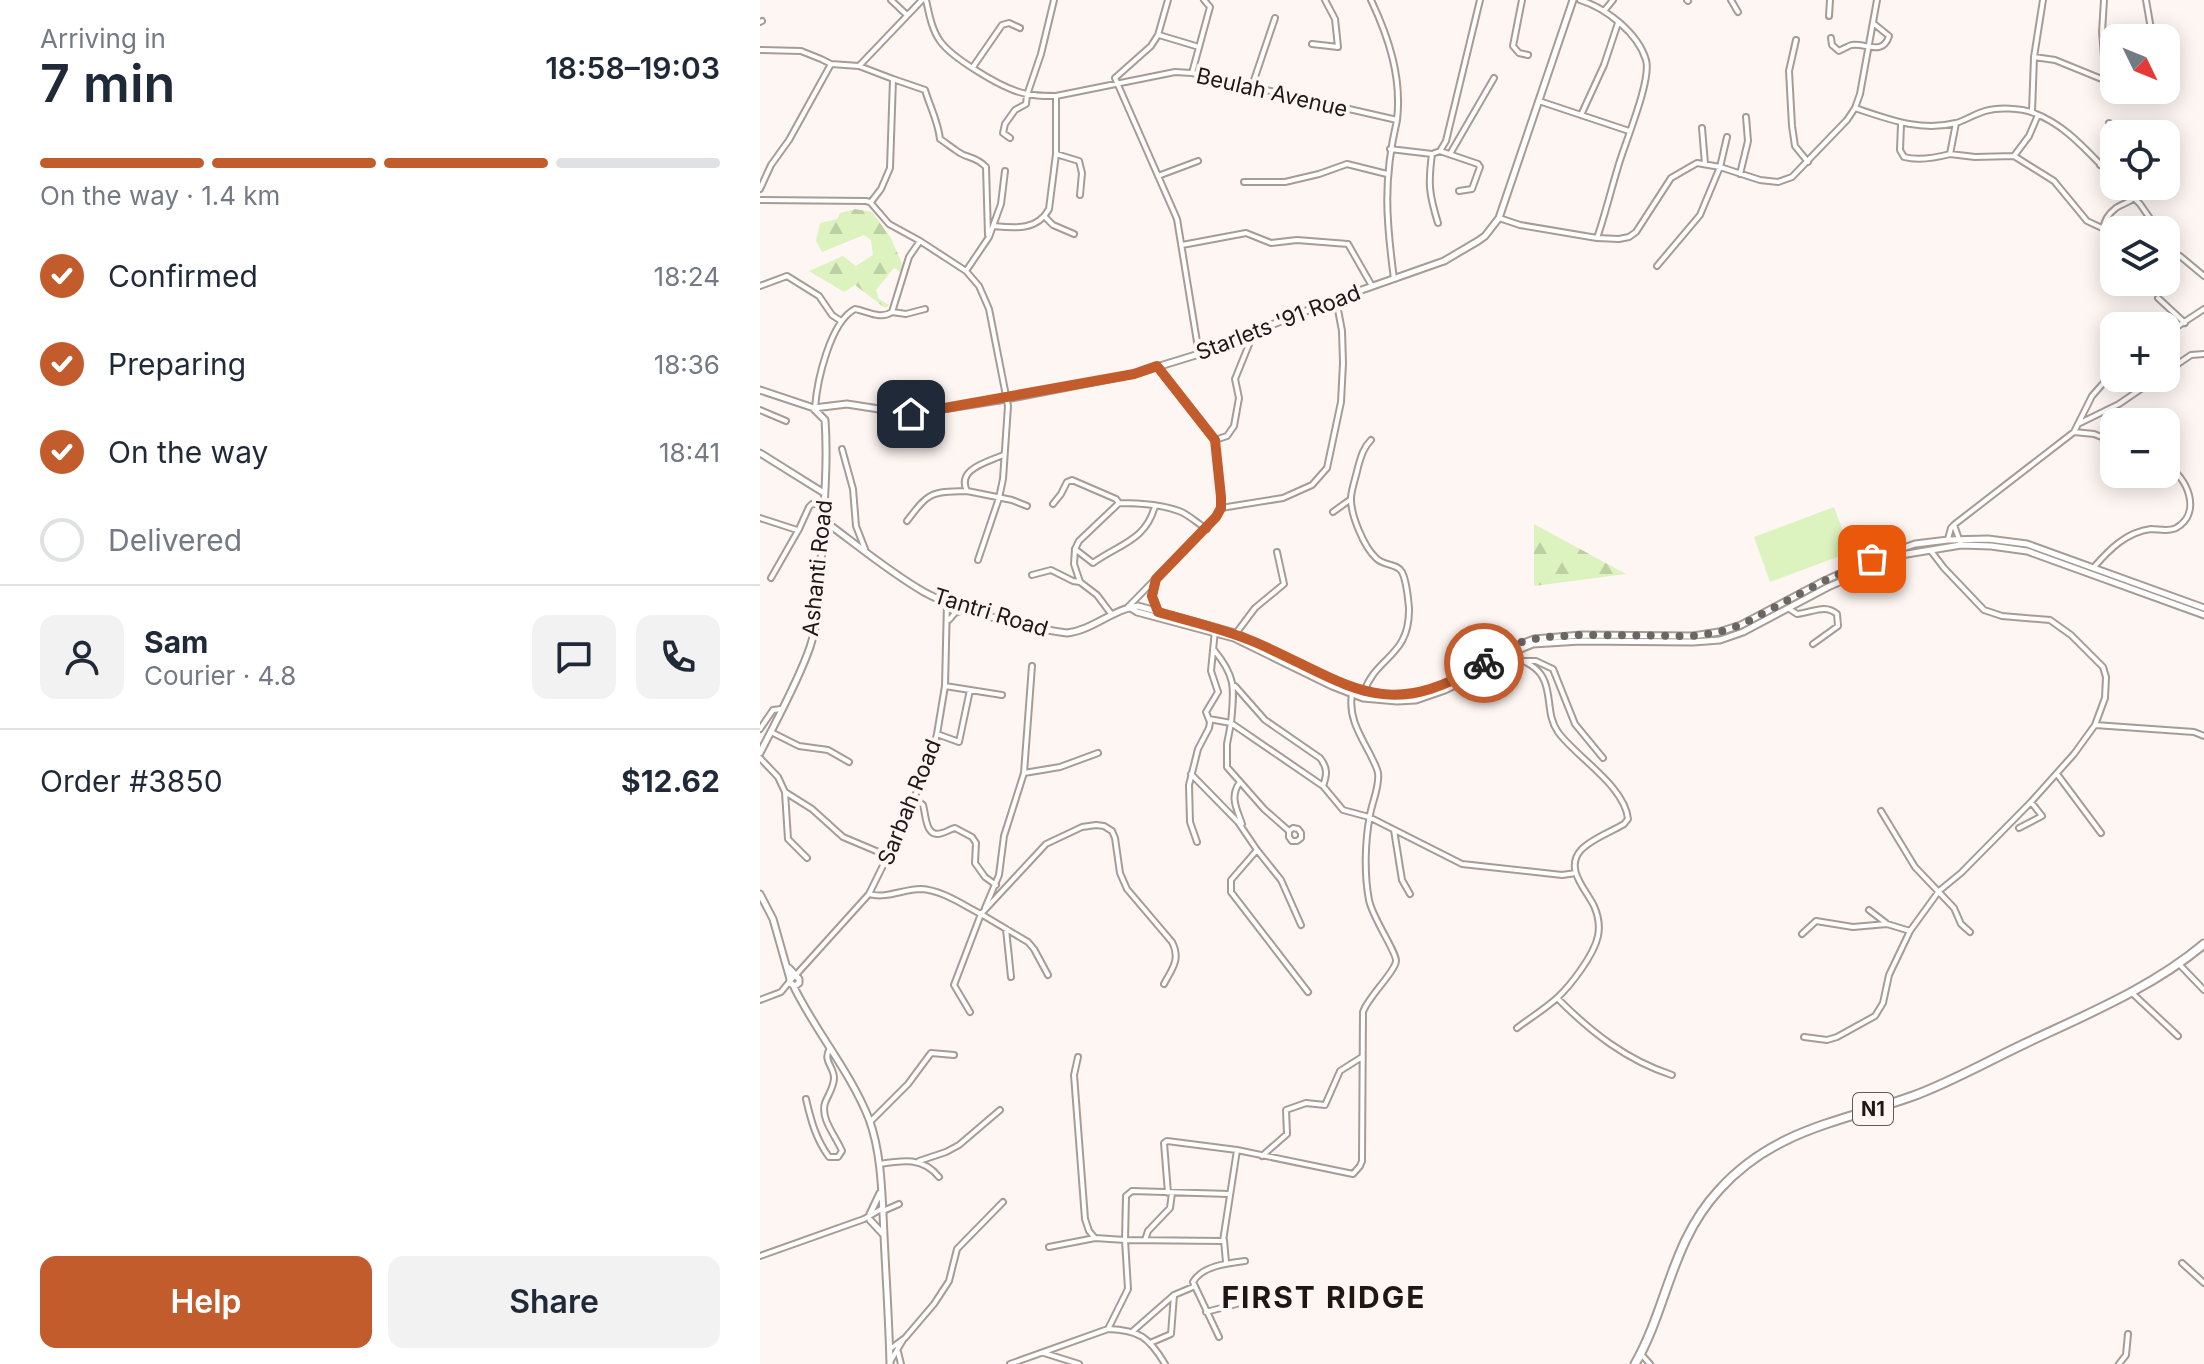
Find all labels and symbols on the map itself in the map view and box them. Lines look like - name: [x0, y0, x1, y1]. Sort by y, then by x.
- north arrow: [2100, 24, 2180, 104]
- street label: Beulah Avenue: [1194, 62, 1350, 122]
- street label: Starlets '91 Road: [1192, 279, 1364, 365]
- pin: [877, 380, 945, 448]
- street label: Ashanti Road: [797, 499, 837, 637]
- pin: [1838, 525, 1906, 593]
- street label: Tantri Road: [931, 582, 1051, 642]
- courier: [1444, 623, 1524, 703]
- street label: Sarbah Road: [872, 735, 946, 869]
- road number: N1: [1853, 1093, 1893, 1125]
- district label: FIRST RIDGE: [1221, 1279, 1427, 1315]

